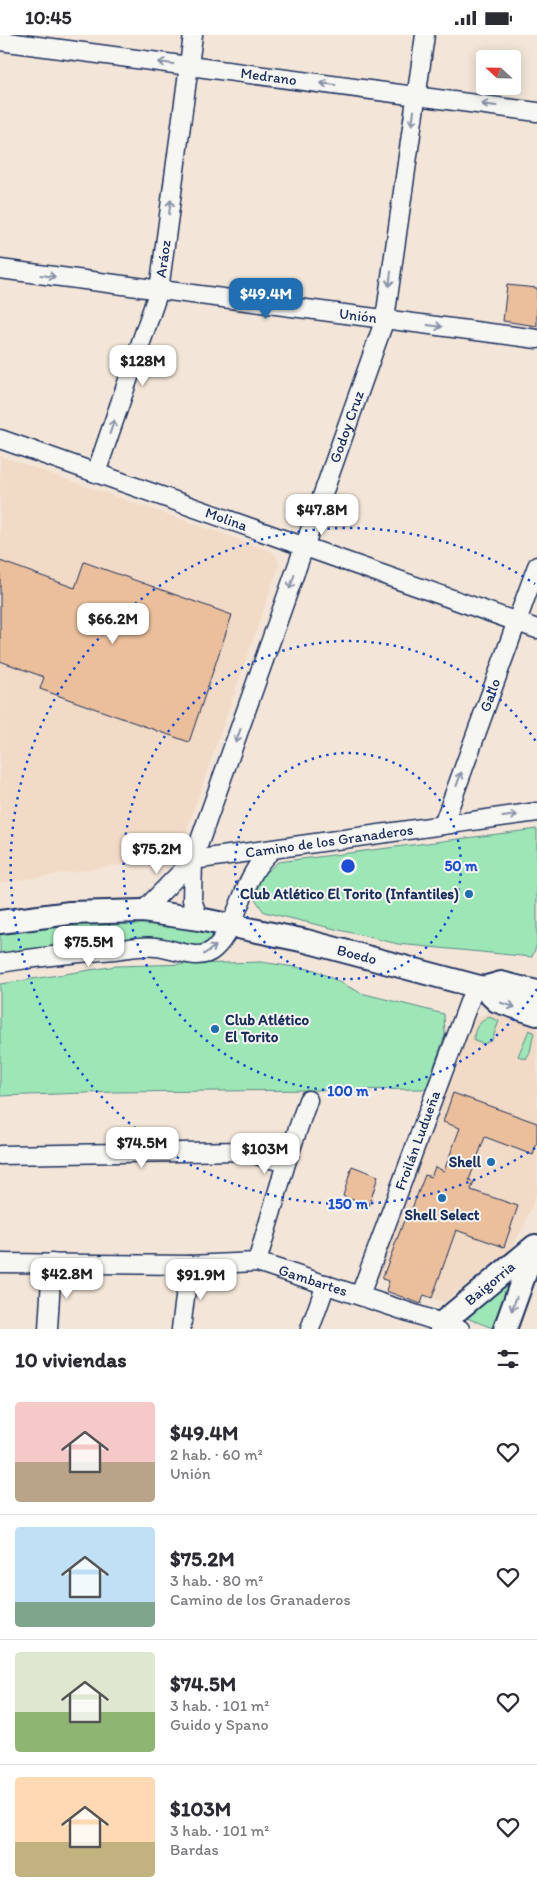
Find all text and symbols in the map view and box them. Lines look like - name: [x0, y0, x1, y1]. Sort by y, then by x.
- text: 10:45: [25, 6, 72, 29]
- north arrow: [476, 50, 521, 95]
- map controls: [476, 50, 521, 95]
- one-way arrow: [159, 58, 175, 68]
- street label: Medrano: [240, 64, 298, 89]
- one-way arrow: [320, 79, 336, 89]
- one-way arrow: [481, 100, 497, 110]
- one-way arrow: [408, 110, 418, 126]
- one-way arrow: [165, 199, 175, 215]
- street label: Aráoz: [152, 239, 175, 279]
- one-way arrow: [385, 270, 395, 286]
- one-way arrow: [40, 271, 56, 281]
- pin: $49.4M: [225, 277, 307, 320]
- text: $49.4M: [240, 284, 292, 303]
- street label: Unión: [338, 304, 378, 327]
- one-way arrow: [427, 321, 443, 331]
- pin: $128M: [108, 345, 178, 387]
- text: $128M: [120, 351, 166, 370]
- street label: Godoy Cruz: [326, 388, 368, 465]
- one-way arrow: [108, 420, 117, 435]
- pin: $47.8M: [281, 493, 363, 536]
- text: $47.8M: [297, 500, 347, 519]
- street label: Molina: [203, 503, 250, 535]
- one-way arrow: [287, 574, 296, 590]
- pin: $66.2M: [72, 603, 154, 645]
- text: $66.2M: [88, 609, 138, 628]
- street label: Gallo: [476, 676, 504, 714]
- one-way arrow: [233, 727, 242, 743]
- one-way arrow: [455, 772, 465, 787]
- one-way arrow: [502, 811, 518, 821]
- street label: Camino de los Granaderos: [244, 820, 415, 862]
- pin: $75.2M: [116, 833, 198, 875]
- text: $75.2M: [132, 839, 182, 858]
- centre of rings: [339, 857, 357, 875]
- text: 50 m: [444, 857, 478, 875]
- place label: Club Atlético El Torito (Infantiles): [240, 885, 459, 904]
- marker: Club Atlético El Torito (Infantiles): [463, 888, 475, 900]
- pin: $75.5M: [48, 925, 130, 968]
- text: $75.5M: [64, 932, 114, 951]
- street label: Boedo: [335, 941, 379, 968]
- one-way arrow: [203, 945, 217, 955]
- one-way arrow: [499, 1000, 515, 1010]
- place label: Club Atlético El Torito: [225, 1011, 309, 1046]
- marker: Club Atlético El Torito: [209, 1023, 221, 1035]
- text: 100 m: [327, 1082, 369, 1100]
- street label: Froilán Ludueña: [391, 1088, 444, 1193]
- pin: $74.5M: [101, 1127, 183, 1169]
- text: $74.5M: [117, 1133, 167, 1152]
- pin: $103M: [230, 1133, 300, 1175]
- text: $103M: [242, 1139, 288, 1158]
- place label: Shell: [449, 1153, 482, 1171]
- marker: Shell: [485, 1156, 497, 1168]
- marker: Shell Select: [436, 1192, 448, 1204]
- text: 150 m: [328, 1195, 368, 1213]
- place label: Shell Select: [404, 1206, 480, 1224]
- pin: $42.8M: [26, 1257, 108, 1300]
- street label: Baigorria: [461, 1257, 519, 1309]
- pin: $91.9M: [160, 1259, 242, 1301]
- street label: Gambartes: [276, 1261, 350, 1300]
- text: $42.8M: [41, 1264, 93, 1283]
- text: $91.9M: [177, 1265, 225, 1284]
- one-way arrow: [509, 1296, 518, 1311]
- icon: filters: [494, 1345, 522, 1373]
- text: 10 viviendas: [15, 1347, 127, 1372]
- text: $49.4M: [170, 1420, 239, 1445]
- icon: home: [55, 1422, 115, 1482]
- icon: heart: [494, 1438, 522, 1466]
- text: 2 hab. · 60 m²: [170, 1445, 263, 1464]
- text: Unión: [170, 1464, 210, 1483]
- text: $75.2M: [170, 1546, 235, 1571]
- icon: home: [55, 1547, 115, 1607]
- icon: heart: [494, 1563, 522, 1591]
- text: 3 hab. · 80 m²: [170, 1571, 263, 1590]
- text: Camino de los Granaderos: [170, 1590, 351, 1609]
- text: $74.5M: [170, 1671, 236, 1696]
- icon: home: [55, 1672, 115, 1732]
- icon: heart: [494, 1688, 522, 1716]
- text: 3 hab. · 101 m²: [170, 1696, 269, 1715]
- text: Guido y Spano: [170, 1715, 269, 1734]
- text: $103M: [170, 1796, 231, 1821]
- icon: home: [55, 1797, 115, 1857]
- icon: heart: [494, 1813, 522, 1841]
- text: 3 hab. · 101 m²: [170, 1821, 269, 1840]
- text: Bardas: [170, 1840, 219, 1859]

